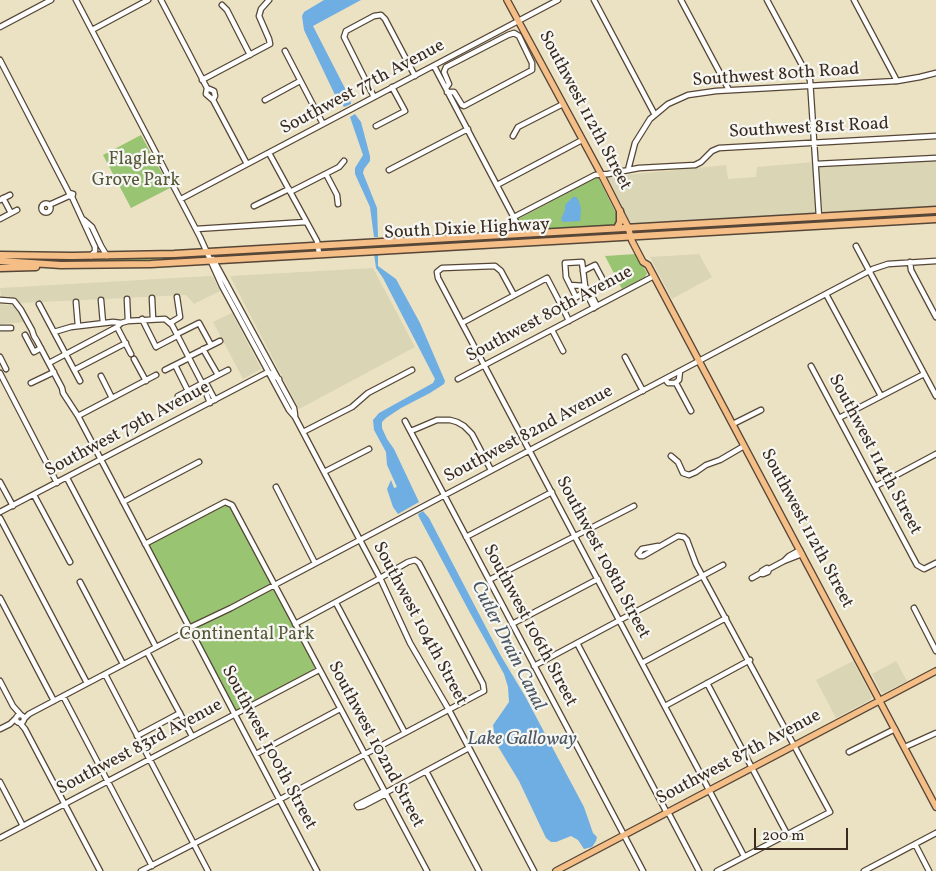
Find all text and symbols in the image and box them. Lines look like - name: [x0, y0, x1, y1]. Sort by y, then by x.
- street label: Southwest 112th Street: [533, 28, 635, 194]
- street label: Southwest 77th Avenue: [277, 36, 449, 140]
- street label: Southwest 80th Road: [692, 59, 860, 93]
- street label: Southwest 81st Road: [728, 114, 890, 144]
- park label: Flagler Grove Park: [92, 150, 180, 192]
- street label: South Dixie Highway: [384, 215, 550, 245]
- street label: Southwest 80th Avenue: [463, 262, 637, 368]
- street label: Southwest 114th Street: [823, 371, 925, 539]
- street label: Southwest 79th Avenue: [42, 377, 214, 483]
- street label: Southwest 82nd Avenue: [441, 381, 617, 489]
- street label: Southwest 112th Street: [755, 446, 857, 612]
- street label: Southwest 108th Street: [550, 473, 654, 643]
- street label: Southwest 104th Street: [367, 539, 471, 709]
- street label: Southwest 106th Street: [477, 541, 581, 711]
- water label: Cutler Drain Canal: [465, 577, 549, 715]
- park label: Continental Park: [180, 625, 314, 647]
- street label: Southwest 102nd Street: [322, 658, 428, 832]
- street label: Southwest 100th Street: [216, 662, 320, 834]
- street label: Southwest 83rd Avenue: [54, 695, 226, 801]
- street label: Southwest 87th Avenue: [653, 705, 825, 811]
- water label: Lake Galloway: [467, 730, 577, 752]
- scale bar: [756, 818, 850, 850]
- text: 200 m: [762, 826, 805, 847]

